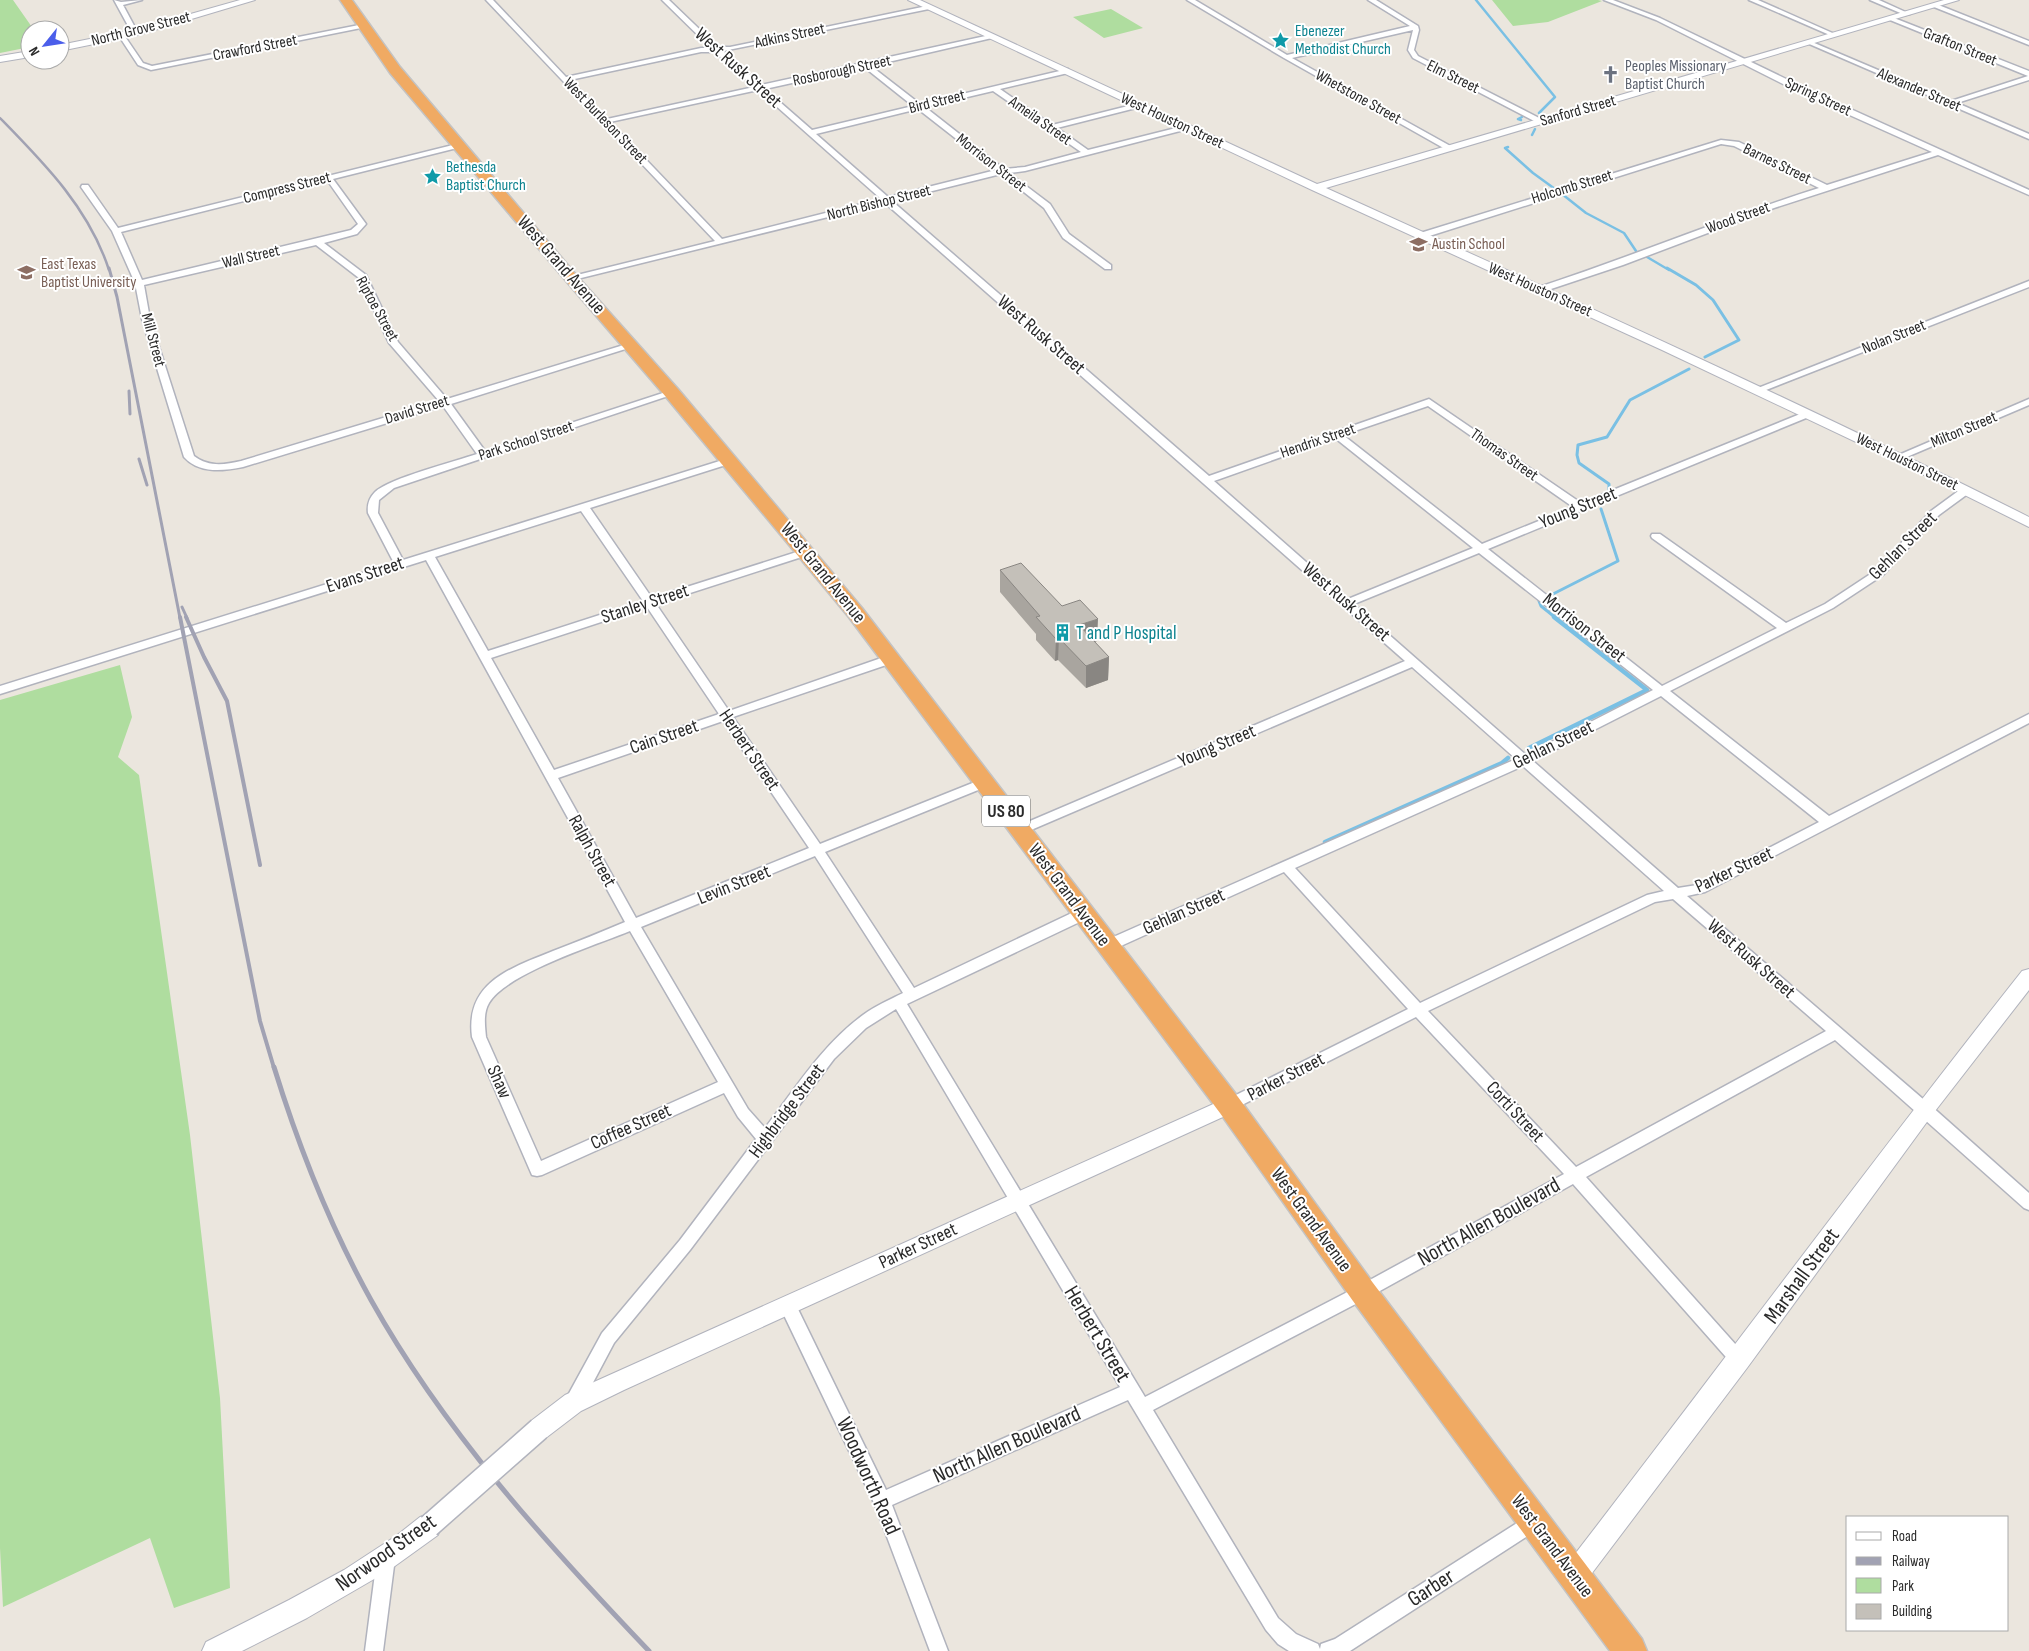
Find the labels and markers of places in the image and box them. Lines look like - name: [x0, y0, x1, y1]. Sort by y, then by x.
- place label: Ebenezer Methodist Church: [1295, 22, 1391, 59]
- place icon: Ebenezer Methodist Church: [1271, 30, 1291, 50]
- place label: Peoples Missionary Baptist Church: [1625, 57, 1726, 94]
- church icon: Peoples Missionary Baptist Church: [1601, 65, 1621, 85]
- place label: Bethesda Baptist Church: [446, 158, 526, 195]
- place icon: Bethesda Baptist Church: [422, 166, 442, 186]
- school or university icon: Austin School: [1408, 234, 1428, 254]
- place label: Austin School: [1431, 235, 1505, 254]
- place label: East Texas Baptist University: [41, 255, 136, 292]
- school or university icon: East Texas Baptist University: [17, 263, 37, 283]
- place label: T and P Hospital: [1076, 622, 1176, 645]
- building icon: T and P Hospital: [1052, 623, 1072, 643]

